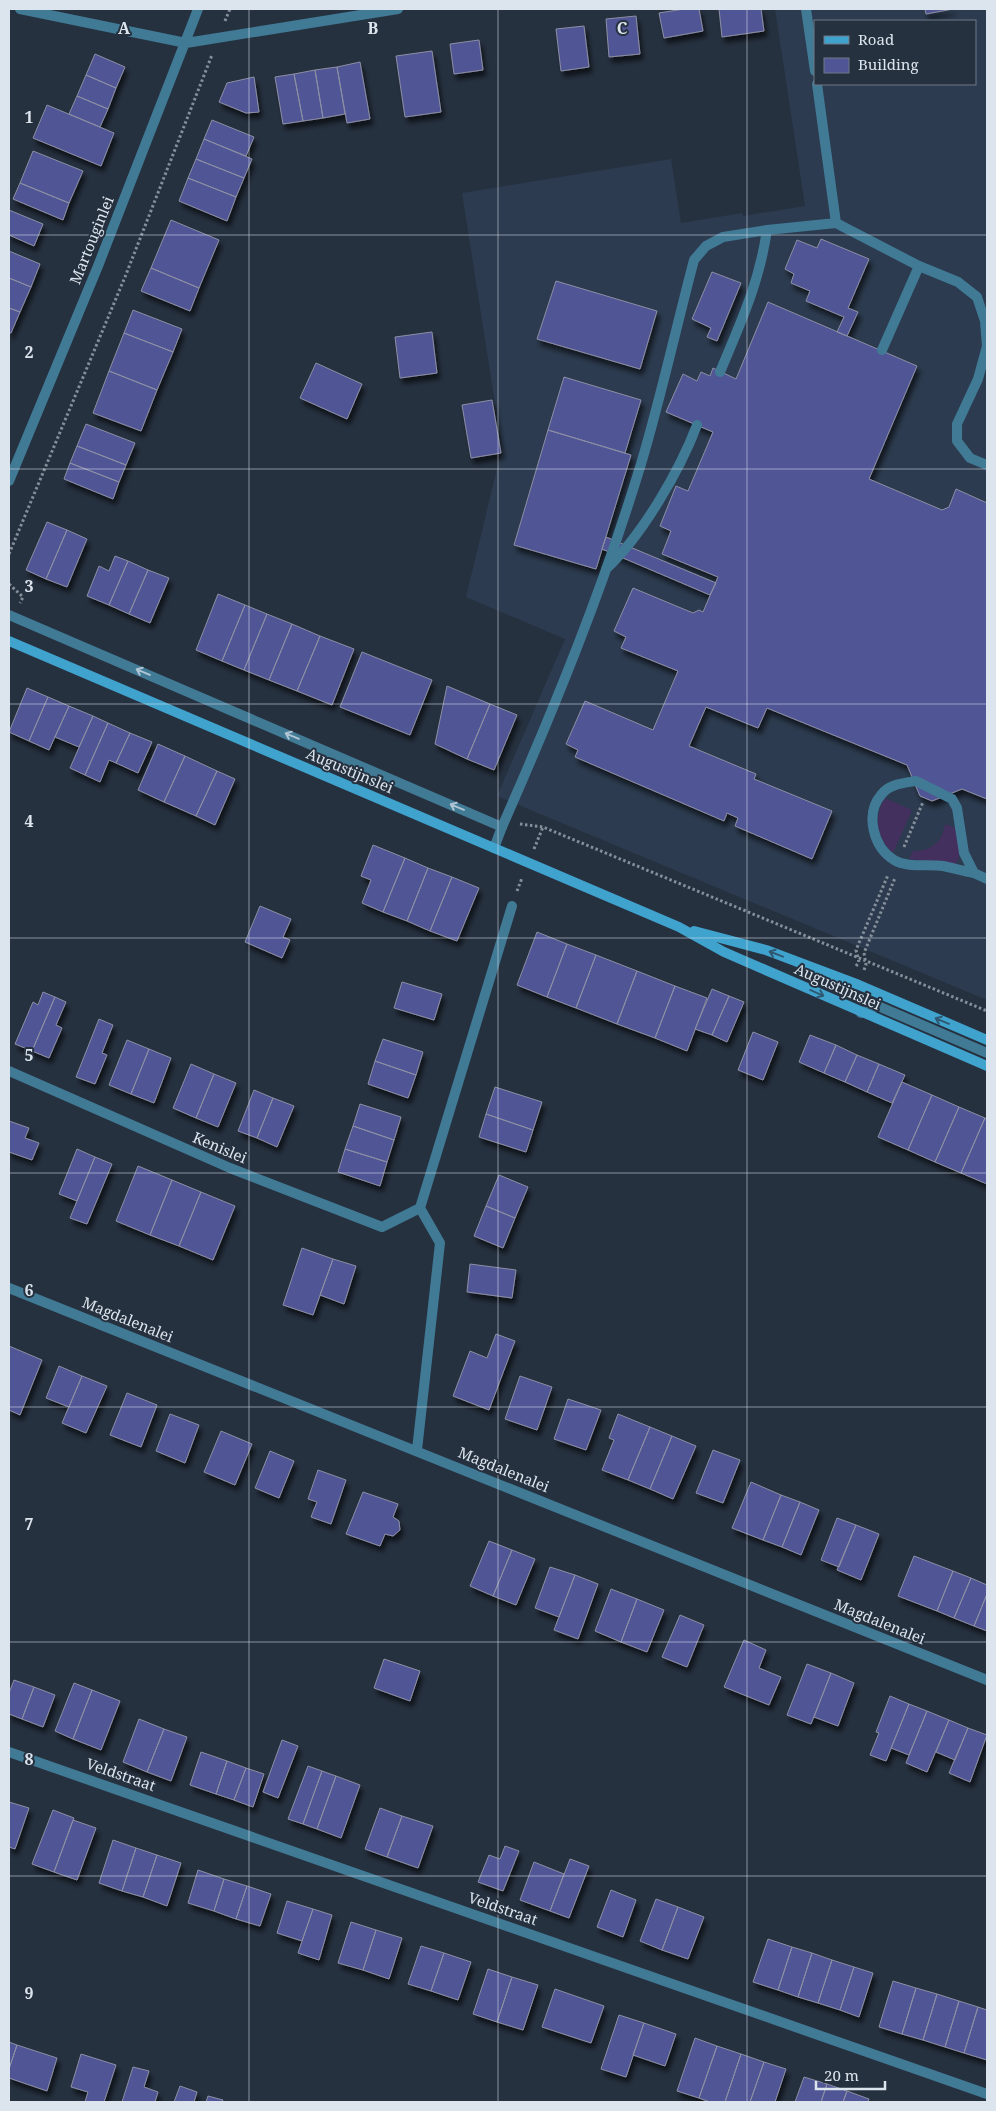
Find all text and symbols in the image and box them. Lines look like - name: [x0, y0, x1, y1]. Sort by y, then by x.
- text: A: [118, 17, 131, 39]
- text: B: [368, 17, 379, 39]
- text: C: [617, 17, 628, 39]
- legend: [814, 20, 976, 85]
- text: Road: [858, 29, 894, 49]
- text: Building: [858, 54, 919, 74]
- text: 1: [24, 106, 34, 128]
- street label: Martouginlei: [64, 193, 118, 287]
- text: 2: [24, 341, 34, 363]
- text: 3: [24, 575, 34, 597]
- one-way arrow: [136, 667, 151, 677]
- one-way arrow: [285, 731, 300, 741]
- street label: Augustijnslei: [303, 743, 397, 797]
- one-way arrow: [450, 802, 465, 812]
- text: 4: [24, 810, 34, 832]
- one-way arrow: [768, 949, 784, 958]
- street label: Augustijnslei: [792, 958, 885, 1014]
- one-way arrow: [809, 989, 824, 999]
- one-way arrow: [935, 1016, 950, 1025]
- text: 5: [24, 1044, 34, 1066]
- street label: Kenislei: [190, 1127, 250, 1167]
- text: 6: [24, 1279, 34, 1301]
- street label: Magdalenalei: [80, 1292, 177, 1346]
- street label: Magdalenalei: [456, 1442, 553, 1496]
- text: 7: [24, 1513, 34, 1535]
- street label: Magdalenalei: [832, 1594, 929, 1648]
- text: 8: [24, 1748, 34, 1770]
- street label: Veldstraat: [84, 1753, 158, 1795]
- street label: Veldstraat: [466, 1887, 540, 1929]
- text: 9: [24, 1982, 34, 2004]
- scale bar: [816, 2058, 885, 2090]
- text: 20 m: [824, 2065, 859, 2085]

